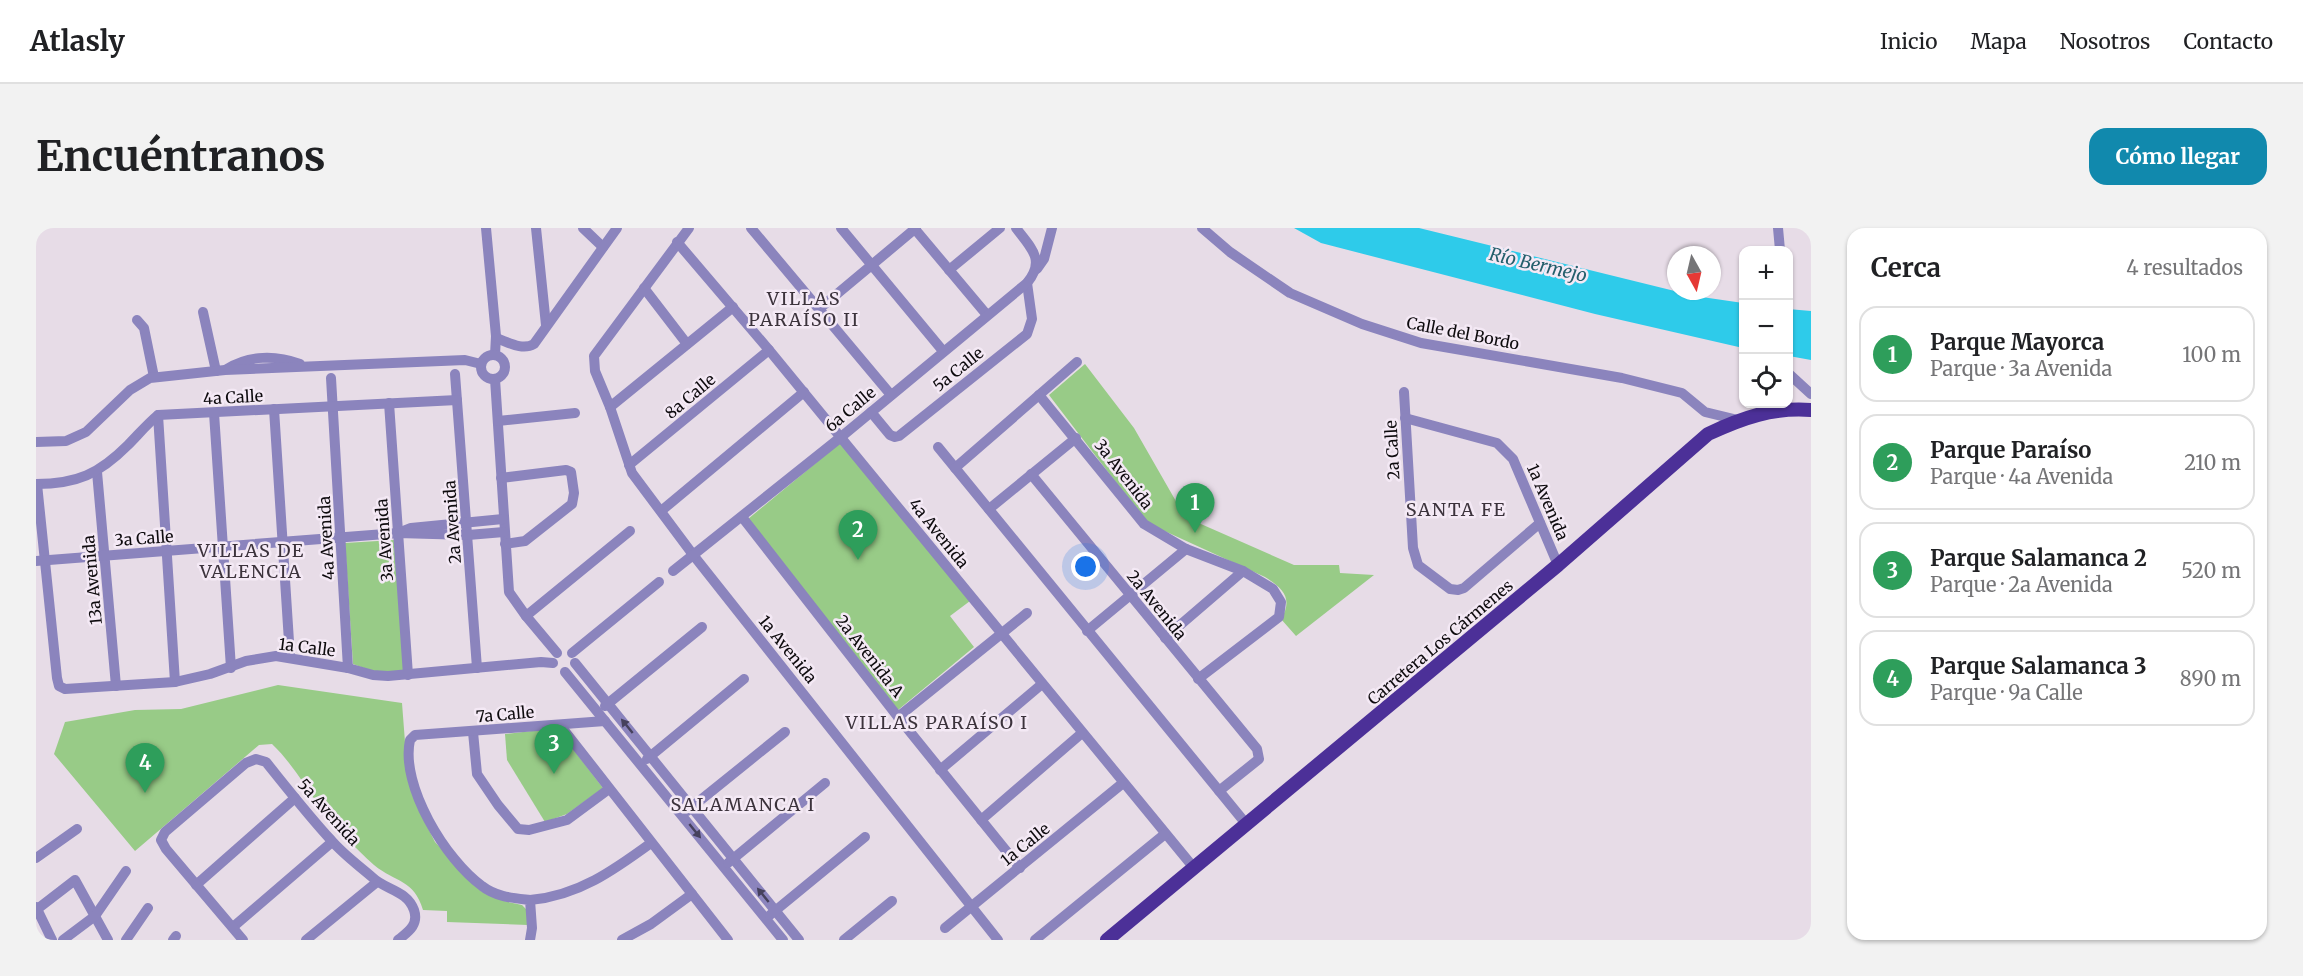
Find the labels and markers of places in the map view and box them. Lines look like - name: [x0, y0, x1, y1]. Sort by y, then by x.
- pin: 1: [1176, 484, 1214, 533]
- pin: 2: [838, 510, 878, 560]
- pin: 3: [534, 724, 574, 774]
- pin: 4: [126, 744, 164, 793]

